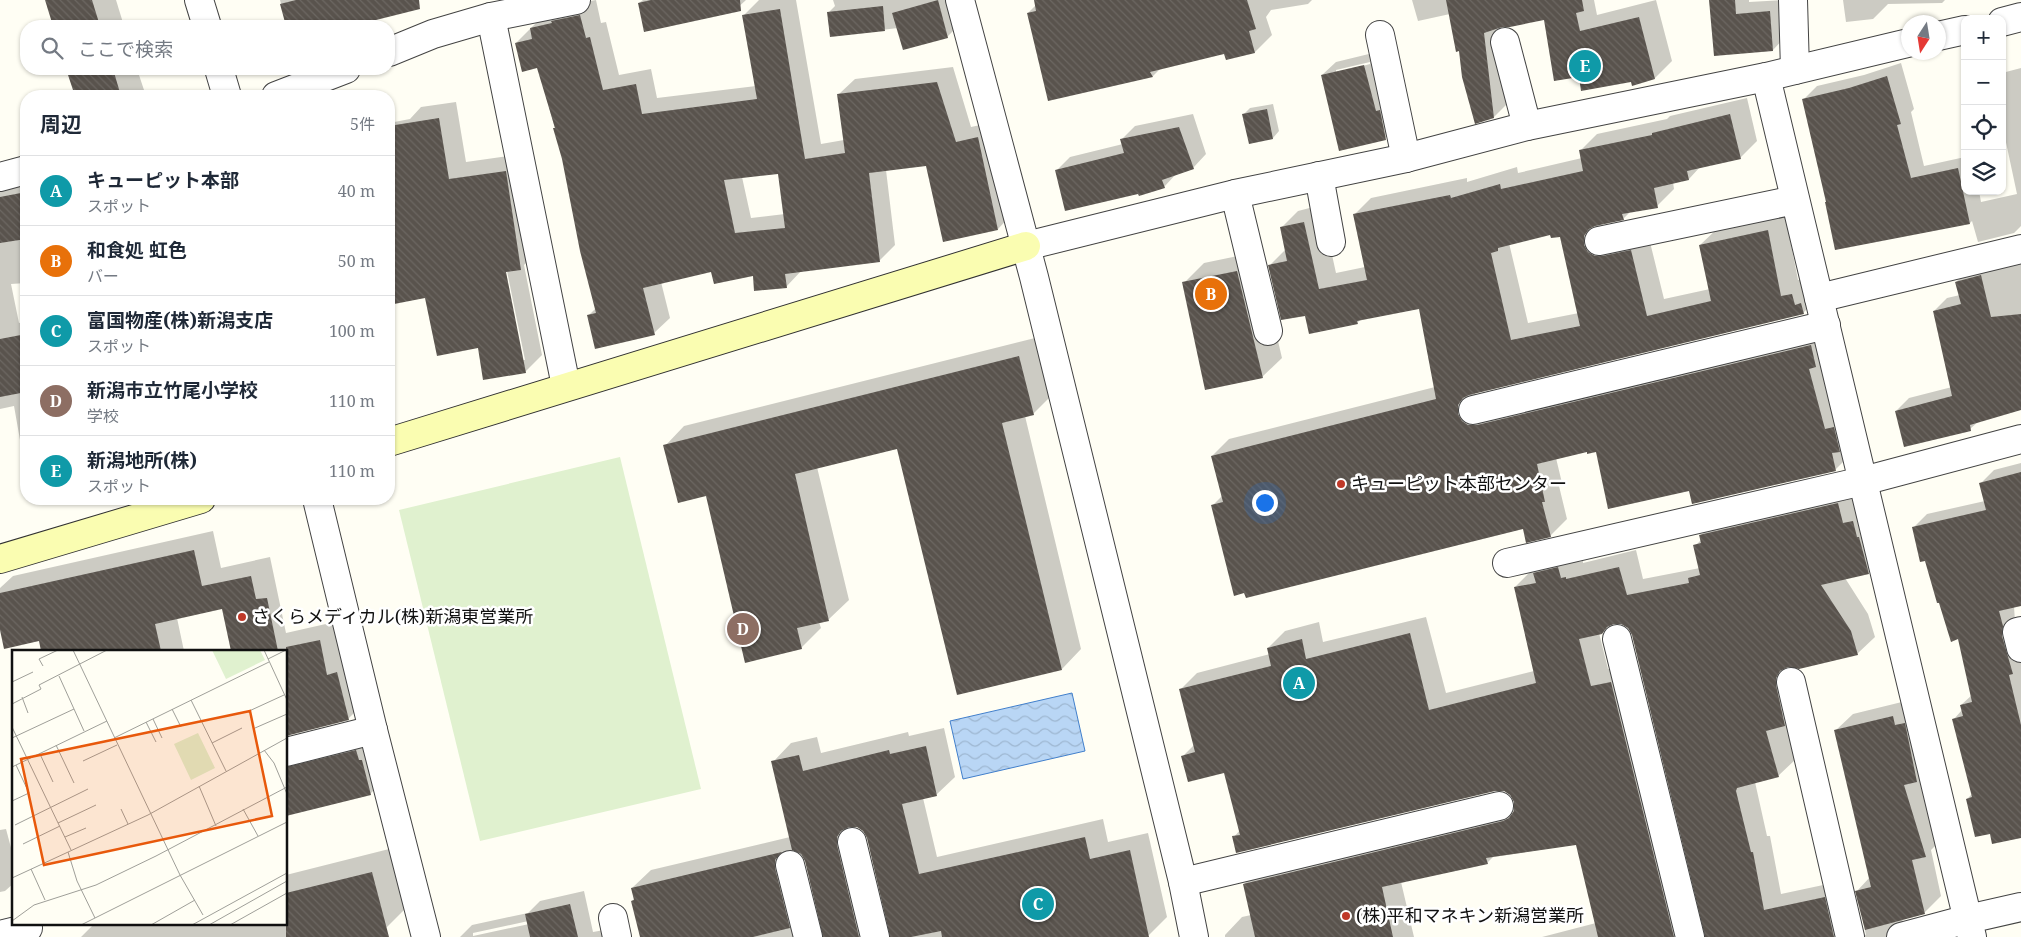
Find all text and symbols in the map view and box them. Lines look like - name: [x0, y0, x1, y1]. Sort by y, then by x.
- north arrow: [1901, 15, 1946, 60]
- map controls: [1961, 15, 2006, 195]
- button: +: [1961, 15, 2006, 60]
- search box: [20, 20, 395, 75]
- icon: search: [38, 34, 66, 62]
- text: ここで検索: [78, 36, 173, 62]
- pin: E: [1569, 47, 1601, 85]
- button: −: [1961, 60, 2006, 105]
- button: locate: [1961, 105, 2006, 150]
- text: 周辺: [40, 110, 82, 138]
- text: 5件: [350, 113, 375, 135]
- button: layers: [1961, 150, 2006, 195]
- text: キューピット本部: [87, 167, 239, 193]
- text: A: [50, 180, 62, 202]
- text: 40 m: [338, 180, 375, 202]
- text: スポット: [87, 195, 151, 217]
- text: 和食処 虹色: [87, 237, 187, 263]
- text: B: [51, 250, 61, 272]
- text: 50 m: [338, 250, 375, 272]
- text: バー: [87, 265, 119, 287]
- pin: B: [1195, 275, 1227, 313]
- text: 富国物産(株)新潟支店: [87, 307, 273, 333]
- text: C: [51, 320, 61, 342]
- text: 100 m: [329, 320, 375, 342]
- text: スポット: [87, 335, 151, 357]
- text: 新潟市立竹尾小学校: [87, 377, 258, 403]
- text: D: [50, 390, 62, 412]
- text: 110 m: [329, 390, 375, 412]
- text: 学校: [87, 405, 119, 427]
- text: 新潟地所(株): [87, 447, 197, 473]
- text: E: [51, 460, 61, 482]
- text: 110 m: [329, 460, 375, 482]
- place label: キューピット本部センター: [1351, 471, 1567, 495]
- text: スポット: [87, 475, 151, 497]
- marker: キューピット本部センター: [1335, 478, 1347, 490]
- your location: [1252, 490, 1278, 516]
- place label: さくらメディカル(株)新潟東営業所: [252, 604, 533, 628]
- pin: D: [727, 610, 759, 648]
- marker: さくらメディカル(株)新潟東営業所: [236, 611, 248, 623]
- inset map: [12, 650, 288, 924]
- pin: A: [1283, 664, 1315, 702]
- pin: C: [1022, 885, 1054, 923]
- place label: (株)平和マネキン新潟営業所: [1356, 903, 1584, 927]
- marker: (株)平和マネキン新潟営業所: [1340, 910, 1352, 922]

